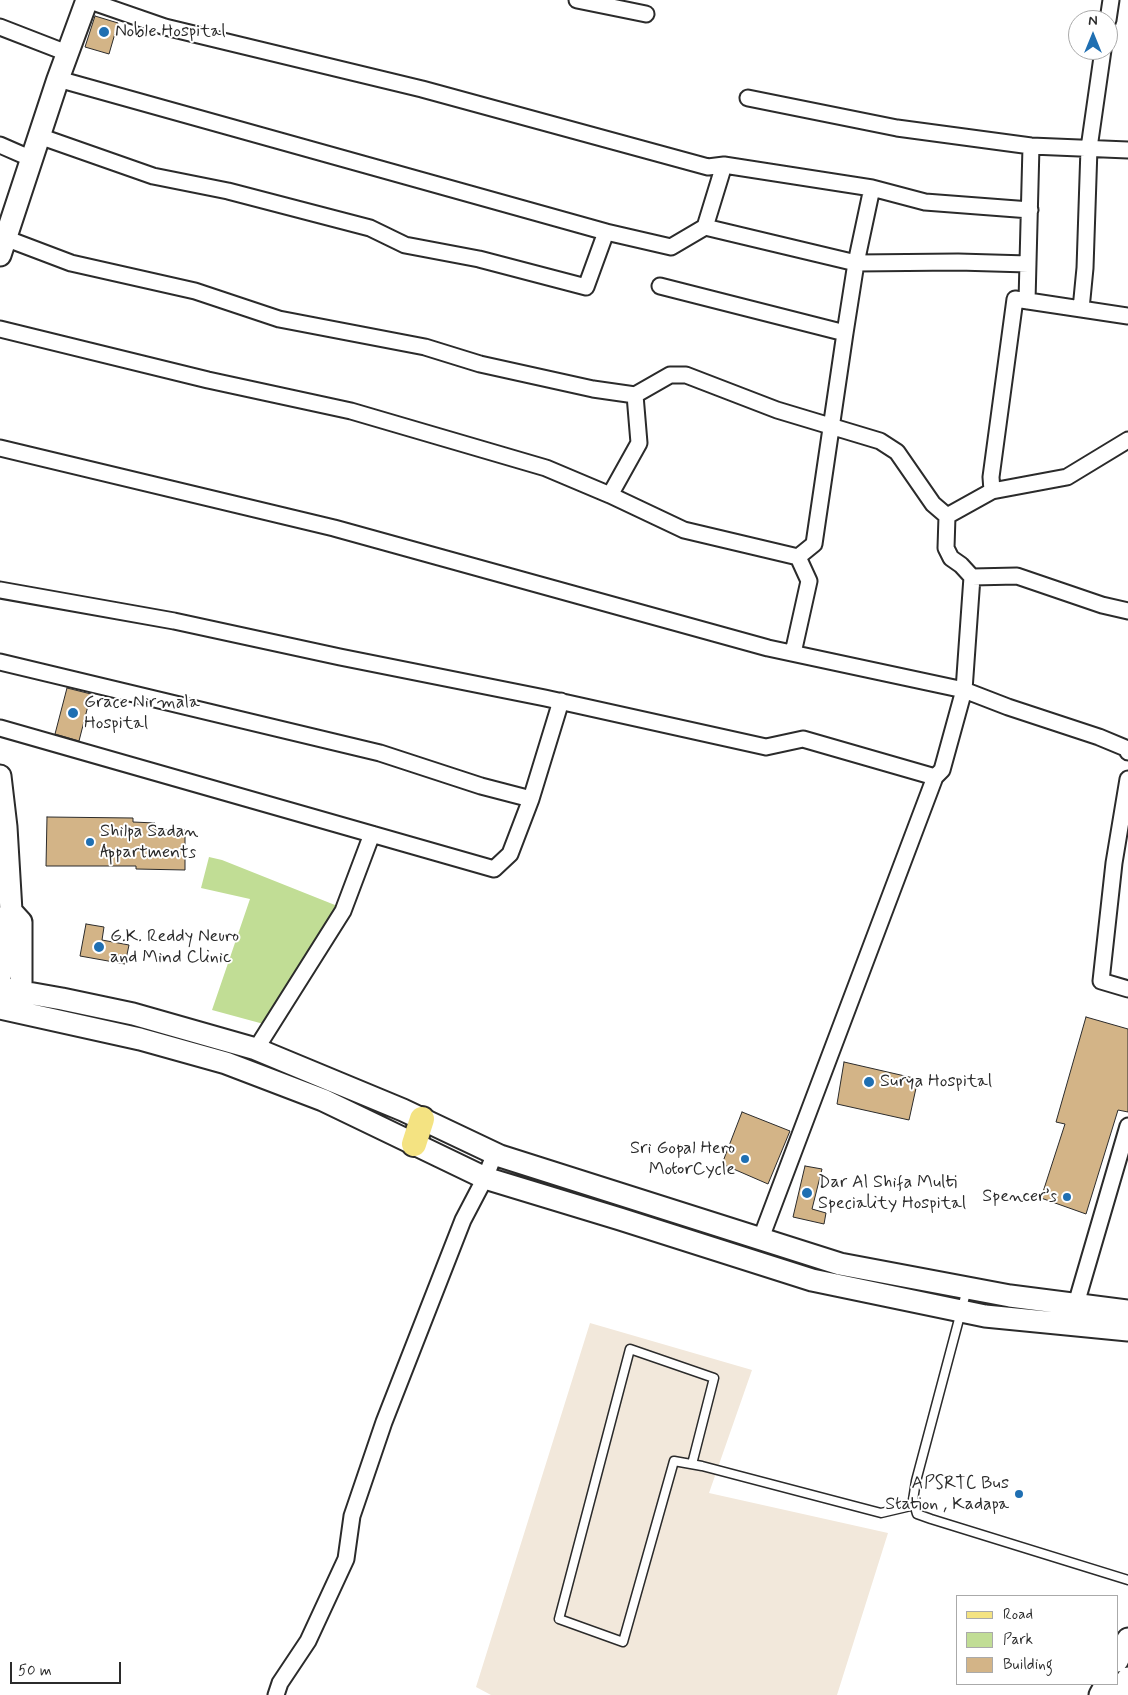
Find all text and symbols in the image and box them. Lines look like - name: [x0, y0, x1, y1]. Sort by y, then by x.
- north arrow: [1068, 10, 1118, 60]
- text: N: [1088, 12, 1098, 30]
- place label: Noble Hospital: [115, 21, 226, 43]
- marker: Noble Hospital: [97, 25, 111, 39]
- place label: Grace Nirmala Hospital: [84, 692, 200, 734]
- marker: Grace Nirmala Hospital: [66, 706, 80, 720]
- place label: Shilpa Sadan Appartments: [100, 821, 198, 864]
- marker: Shilpa Sadan Appartments: [84, 836, 96, 848]
- place label: G.K. Reddy Neuro and Mind Clinic: [110, 926, 239, 969]
- marker: G.K. Reddy Neuro and Mind Clinic: [92, 940, 106, 954]
- place label: Surya Hospital: [880, 1071, 992, 1093]
- marker: Surya Hospital: [862, 1075, 876, 1089]
- place label: Sri Gopal Hero MotorCycle: [630, 1138, 735, 1180]
- marker: Sri Gopal Hero MotorCycle: [739, 1153, 751, 1165]
- place label: Dar Al Shifa Multi Speciality Hospital: [818, 1172, 966, 1214]
- marker: Dar Al Shifa Multi Speciality Hospital: [800, 1186, 814, 1200]
- place label: Spencer’s: [982, 1186, 1057, 1208]
- marker: Spencer’s: [1061, 1191, 1073, 1203]
- place label: APSRTC Bus Station , Kadapa: [885, 1473, 1009, 1516]
- marker: APSRTC Bus Station , Kadapa: [1013, 1488, 1025, 1500]
- legend: [956, 1595, 1118, 1685]
- text: Road: [1003, 1605, 1033, 1625]
- text: Park: [1003, 1630, 1033, 1650]
- scale bar: [12, 1652, 124, 1684]
- text: Building: [1003, 1655, 1053, 1675]
- text: 50 m: [18, 1661, 52, 1681]

